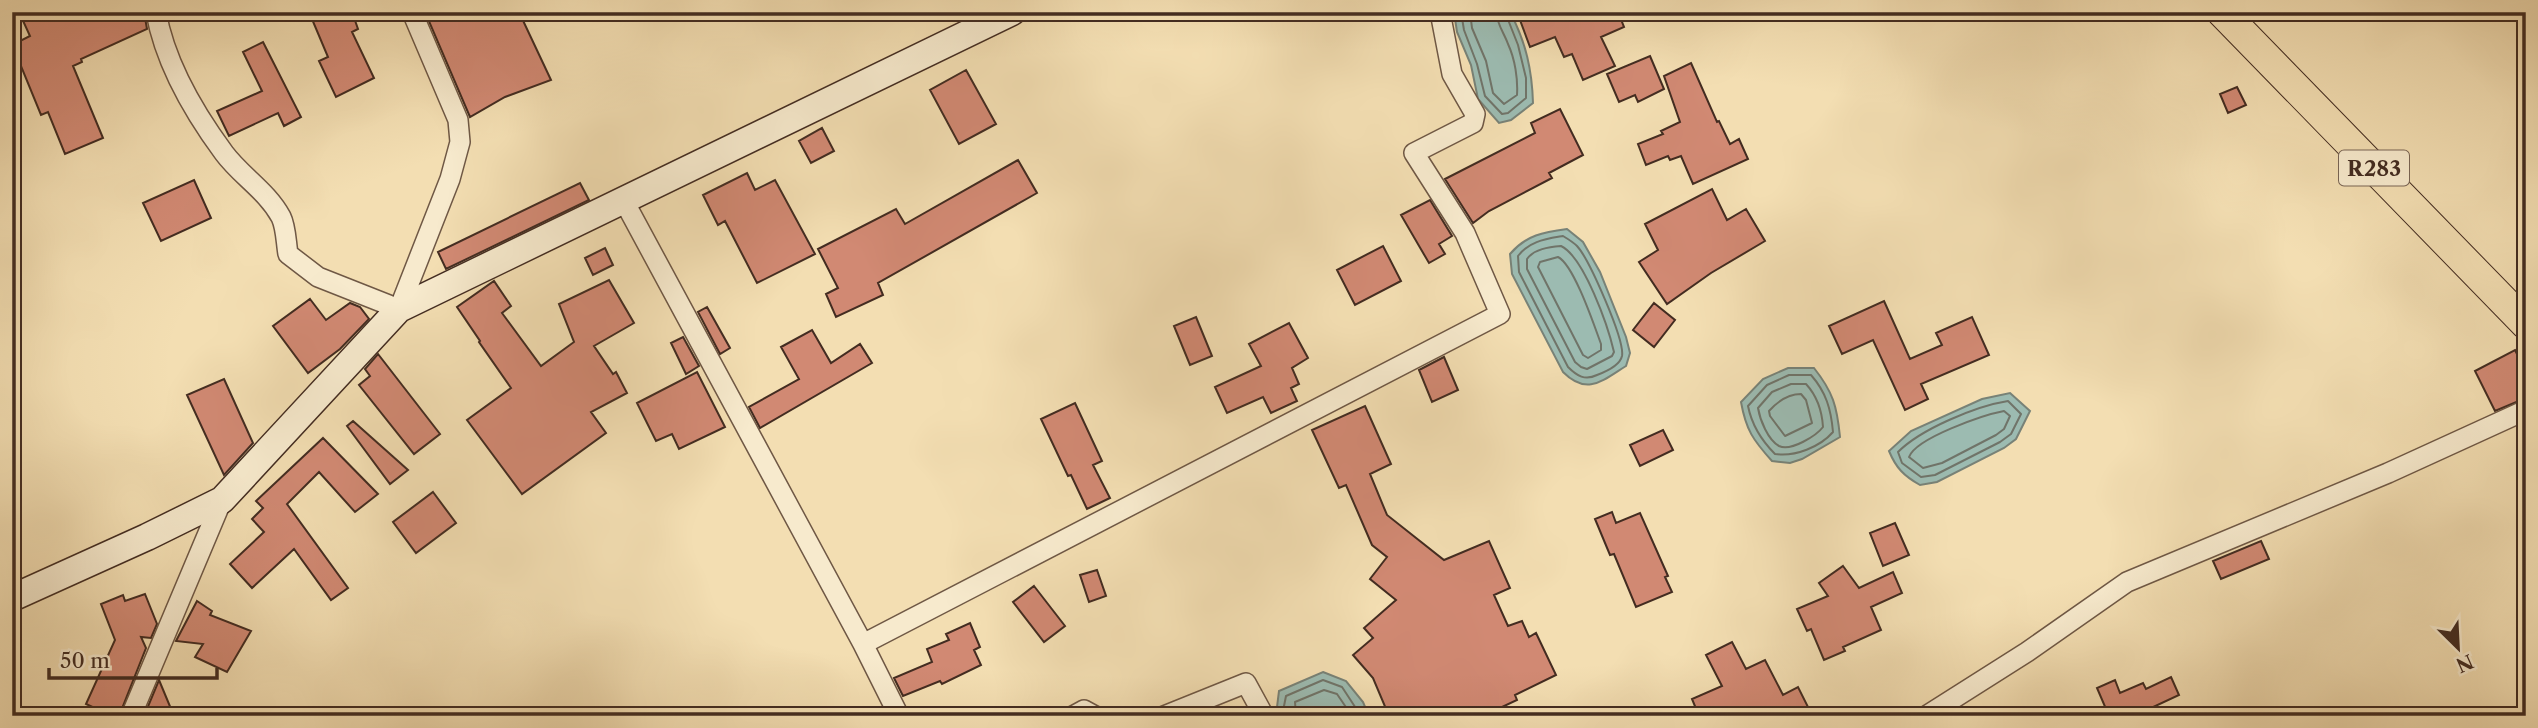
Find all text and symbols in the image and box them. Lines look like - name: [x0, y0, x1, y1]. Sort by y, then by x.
- road number: R283: [2339, 150, 2409, 186]
- north arrow: [2422, 612, 2492, 682]
- scale bar: [49, 637, 217, 681]
- text: 50 m: [60, 648, 110, 673]
- text: N: [2452, 649, 2477, 677]

